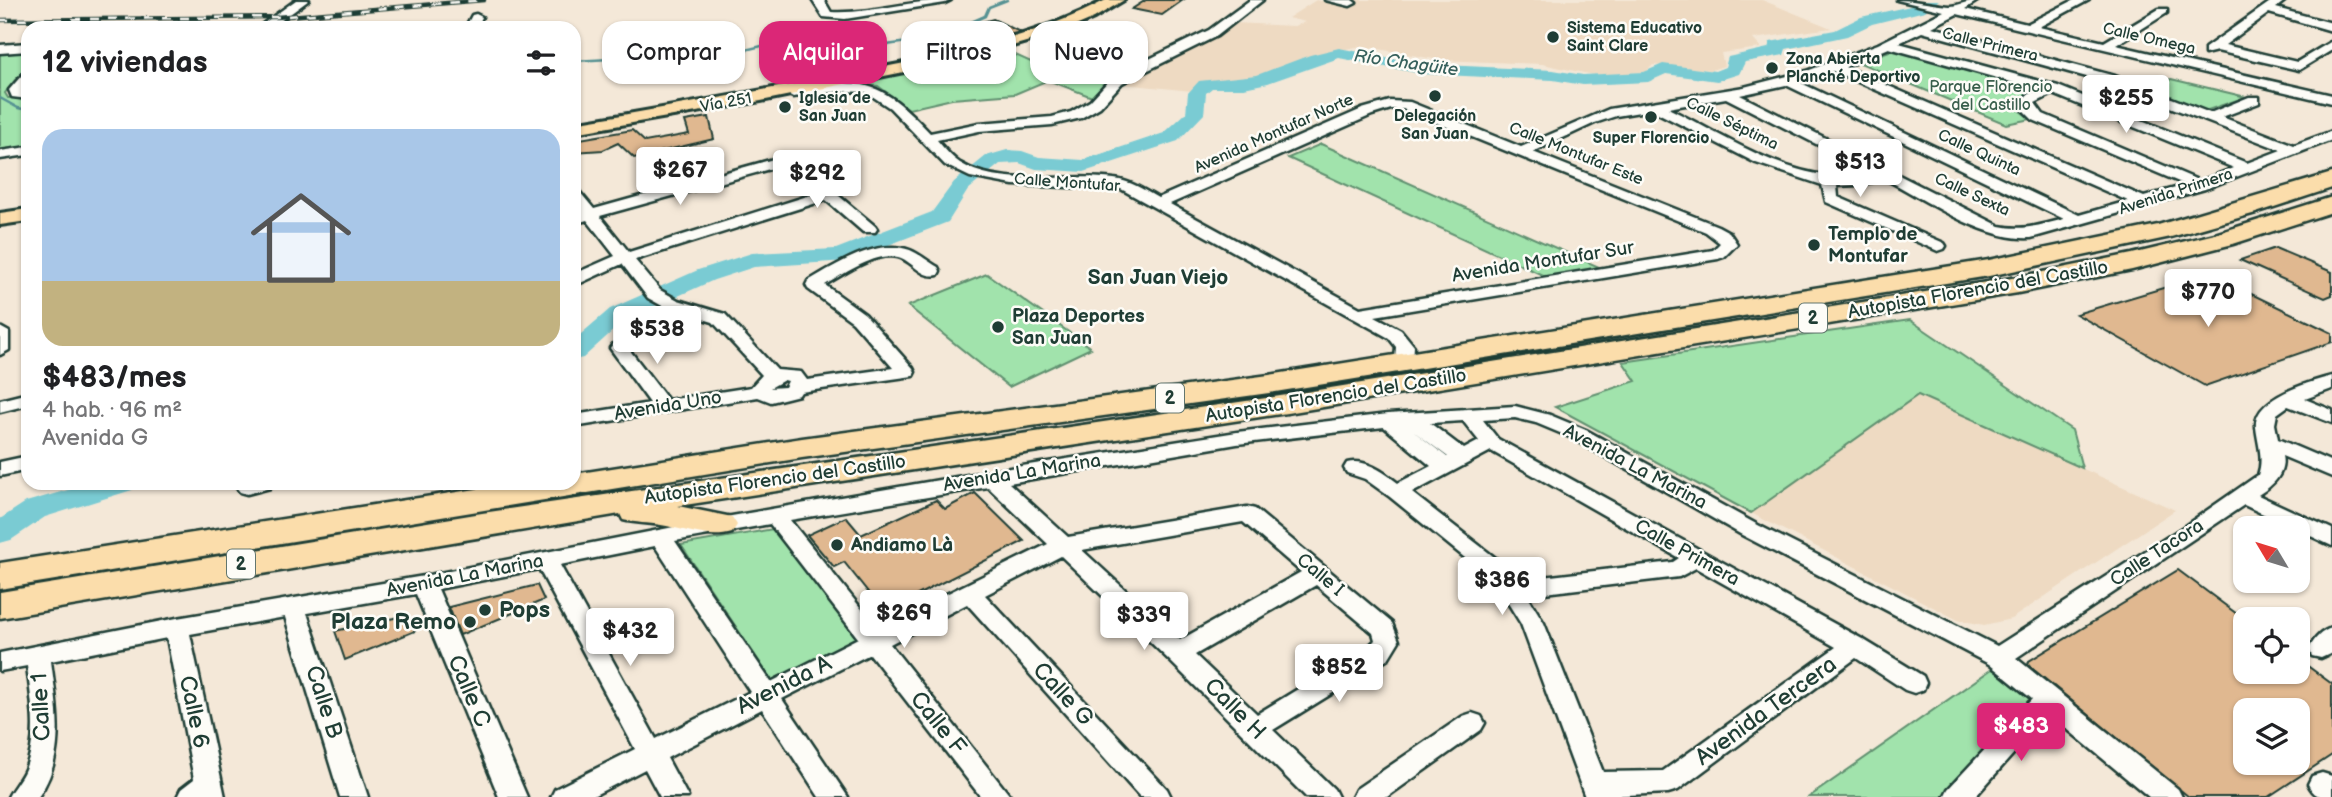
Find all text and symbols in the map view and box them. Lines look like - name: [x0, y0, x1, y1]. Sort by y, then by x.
- place label: Sistema Educativo Saint Clare: [1567, 19, 1702, 56]
- street label: Calle Omega: [2101, 19, 2197, 59]
- chip: Comprar: [602, 21, 745, 84]
- chip: Alquilar: [759, 21, 887, 84]
- chip: Filtros: [901, 21, 1016, 84]
- chip: Nuevo: [1030, 21, 1148, 84]
- street label: Calle Primera: [1940, 24, 2040, 66]
- marker: Sistema Educativo Saint Clare: [1545, 29, 1561, 45]
- icon: filters: [522, 44, 560, 82]
- text: 12 viviendas: [42, 45, 207, 81]
- water label: Río Chagüite: [1352, 45, 1460, 81]
- place label: Zona Abierta Planché Deportivo: [1786, 50, 1920, 87]
- marker: Zona Abierta Planché Deportivo: [1764, 60, 1780, 76]
- pin: $255: [2085, 76, 2167, 135]
- park label: Parque Florencio del Castillo: [1929, 78, 2053, 115]
- text: $255: [2098, 84, 2154, 112]
- marker: Delegación San Juan: [1427, 88, 1443, 104]
- street label: Vía 251: [699, 89, 753, 117]
- place label: Iglesia de San Juan: [799, 89, 871, 126]
- street label: Avenida Montufar Norte: [1192, 90, 1357, 178]
- street label: Calle Séptima: [1683, 93, 1781, 155]
- marker: Iglesia de San Juan: [777, 99, 793, 115]
- place label: Delegación San Juan: [1394, 107, 1476, 144]
- marker: Super Florencio: [1643, 109, 1659, 125]
- street label: Calle Montufar Este: [1506, 118, 1646, 190]
- street label: Calle Quinta: [1935, 126, 2023, 180]
- place label: Super Florencio: [1593, 129, 1709, 148]
- pin: $513: [1819, 140, 1901, 199]
- pin: $267: [639, 148, 721, 207]
- text: $513: [1834, 148, 1886, 176]
- pin: $292: [776, 150, 858, 210]
- text: $267: [652, 156, 708, 184]
- text: $292: [789, 159, 845, 187]
- street label: Avenida Primera: [2117, 165, 2235, 219]
- street label: Calle Sexta: [1931, 169, 2013, 221]
- street label: Calle Montufar: [1013, 170, 1121, 196]
- icon: home: [238, 175, 364, 301]
- place label: Templo de Montufar: [1828, 223, 1918, 268]
- street label: Avenida Montufar Sur: [1450, 236, 1637, 288]
- marker: Templo de Montufar: [1806, 237, 1822, 253]
- street label: Autopista Florencio del Castillo: [1846, 256, 2110, 324]
- district label: San Juan Viejo: [1088, 265, 1228, 290]
- pin: $770: [2167, 270, 2249, 329]
- text: $770: [2181, 278, 2235, 306]
- road number: 2: [1799, 304, 1827, 332]
- place label: Plaza Deportes San Juan: [1012, 305, 1145, 350]
- pin: $538: [616, 306, 698, 366]
- text: $538: [629, 315, 685, 343]
- marker: Plaza Deportes San Juan: [990, 319, 1006, 335]
- text: $483/mes: [42, 360, 187, 396]
- street label: Autopista Florencio del Castillo: [1204, 364, 1468, 428]
- road number: 2: [1156, 384, 1184, 412]
- street label: Avenida Uno: [613, 386, 723, 426]
- text: 4 hab. · 96 m²: [42, 396, 182, 424]
- street label: Avenida La Marina: [1559, 419, 1711, 515]
- text: Avenida G: [42, 424, 148, 452]
- street label: Avenida La Marina: [941, 449, 1103, 497]
- street label: Autopista Florencio del Castillo: [643, 450, 907, 510]
- street label: Calle Tacora: [2106, 514, 2208, 592]
- street label: Calle Primera: [1630, 515, 1744, 591]
- north arrow: [2233, 516, 2310, 593]
- map controls: [2233, 516, 2310, 775]
- place label: Andiamo Là: [850, 534, 953, 557]
- marker: Andiamo Là: [829, 537, 845, 553]
- street label: Calle I: [1292, 549, 1348, 602]
- road number: 2: [227, 550, 255, 578]
- street label: Avenida La Marina: [385, 550, 545, 602]
- pin: $386: [1461, 558, 1543, 617]
- text: $386: [1474, 566, 1530, 594]
- pin: $269: [863, 590, 945, 650]
- pin: $339: [1103, 592, 1185, 652]
- place label: Pops: [499, 596, 550, 624]
- text: $269: [876, 599, 932, 627]
- text: $339: [1116, 601, 1172, 629]
- marker: Pops: [477, 602, 493, 618]
- button: locate: [2233, 607, 2310, 684]
- place label: Plaza Remo: [331, 608, 456, 636]
- pin: $432: [589, 608, 671, 668]
- marker: Plaza Remo: [462, 614, 478, 630]
- text: $432: [602, 617, 658, 645]
- pin: $852: [1298, 644, 1380, 704]
- street label: Avenida A: [732, 649, 837, 721]
- street label: Avenida Tercera: [1690, 650, 1842, 772]
- street label: Calle C: [441, 651, 497, 731]
- text: $852: [1311, 653, 1367, 681]
- street label: Calle G: [1027, 656, 1099, 732]
- street label: Calle B: [299, 662, 349, 742]
- street label: Calle 1: [25, 672, 57, 742]
- street label: Calle H: [1198, 672, 1272, 746]
- street label: Calle 6: [173, 673, 215, 751]
- street label: Calle F: [904, 686, 972, 760]
- button: layers: [2233, 698, 2310, 775]
- pin: $483: [1980, 704, 2062, 763]
- text: $483: [1993, 712, 2049, 740]

